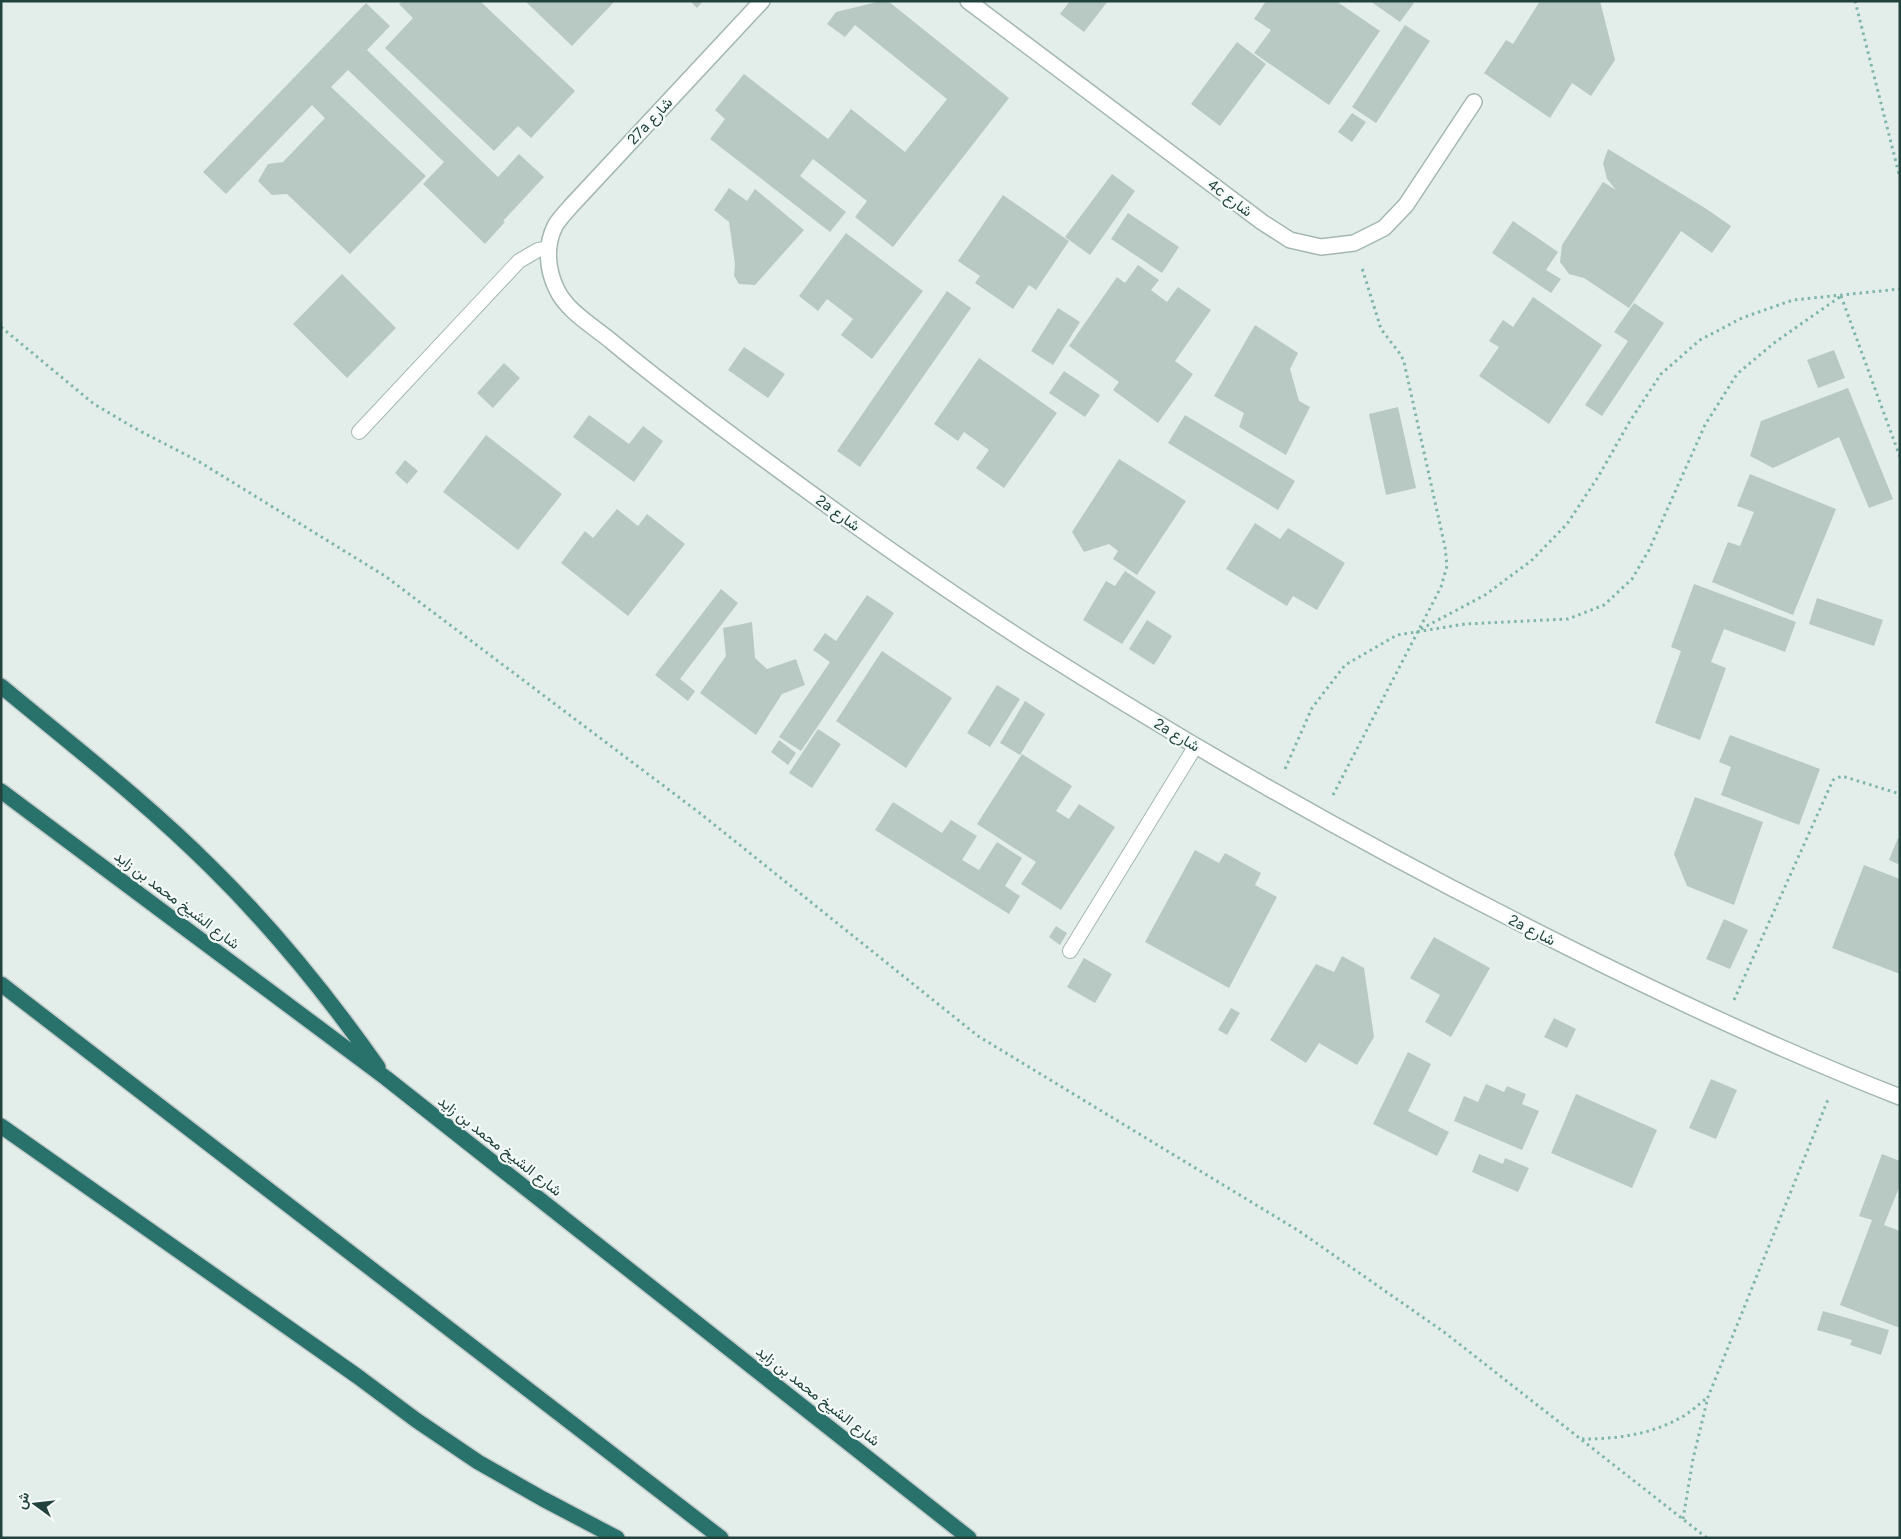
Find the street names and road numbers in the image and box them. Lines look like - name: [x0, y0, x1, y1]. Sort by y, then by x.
- street label: 27a شارع: [624, 94, 678, 150]
- street label: 4c شارع: [1203, 175, 1256, 222]
- street label: 2a شارع: [811, 491, 864, 537]
- street label: 2a شارع: [1150, 714, 1203, 757]
- street label: شارع الشيخ محمد بن زايد: [110, 847, 243, 955]
- street label: 2a شارع: [1505, 911, 1558, 951]
- street label: شارع الشيخ محمد بن زايد: [433, 1092, 566, 1202]
- street label: شارع الشيخ محمد بن زايد: [751, 1342, 884, 1452]

